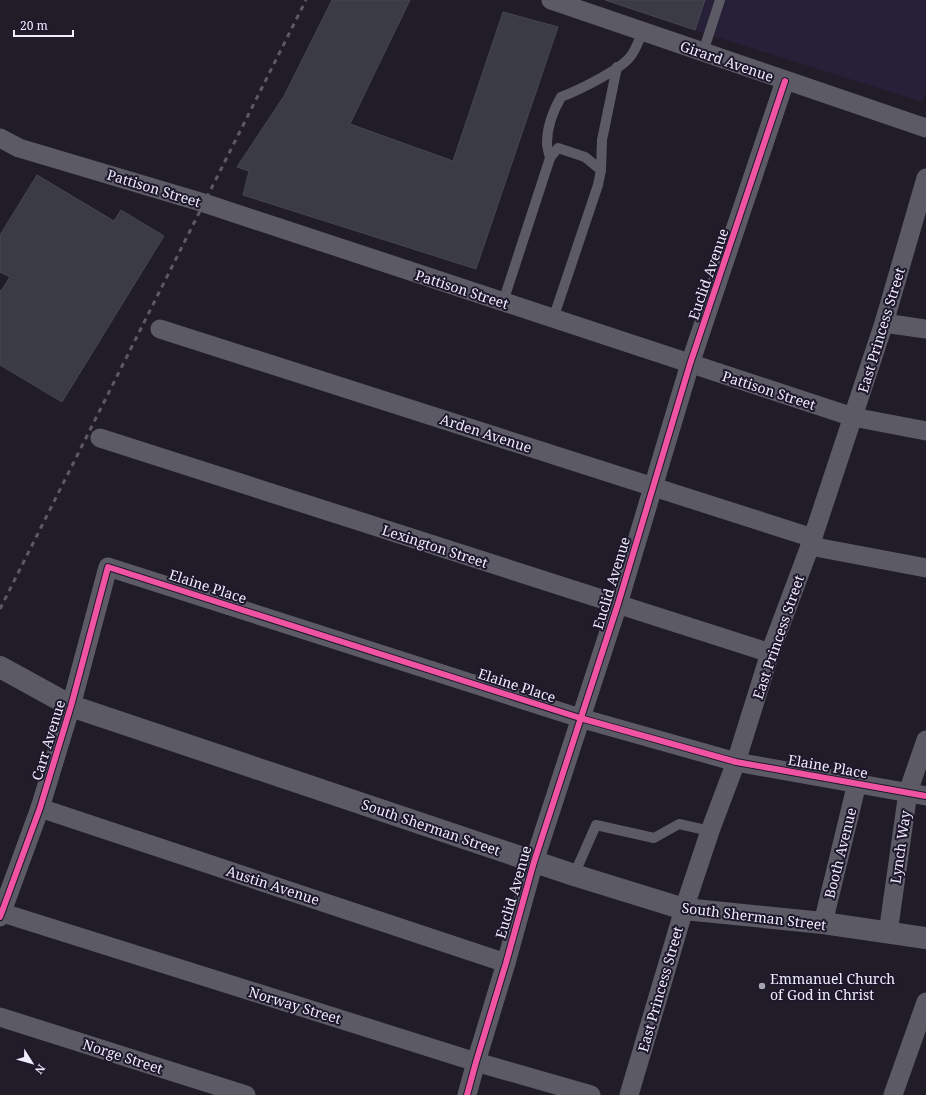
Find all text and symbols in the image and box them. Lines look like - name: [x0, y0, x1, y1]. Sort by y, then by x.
- scale bar: [14, 12, 73, 38]
- text: 20 m: [20, 17, 48, 34]
- street label: Girard Avenue: [678, 36, 776, 86]
- street label: Pattison Street: [105, 165, 203, 211]
- street label: Euclid Avenue: [683, 226, 733, 322]
- street label: Pattison Street: [413, 265, 511, 313]
- street label: East Princess Street: [853, 265, 909, 395]
- street label: Pattison Street: [720, 366, 818, 414]
- street label: Arden Avenue: [438, 409, 534, 457]
- street label: Lexington Street: [380, 520, 490, 572]
- street label: Euclid Avenue: [588, 535, 634, 631]
- street label: Elaine Place: [167, 565, 249, 607]
- street label: East Princess Street: [748, 573, 808, 701]
- street label: Elaine Place: [476, 664, 558, 706]
- street label: Carr Avenue: [27, 697, 69, 783]
- street label: Elaine Place: [787, 750, 869, 782]
- street label: South Sherman Street: [359, 794, 503, 860]
- street label: Booth Avenue: [820, 806, 860, 900]
- street label: Lynch Way: [885, 809, 915, 885]
- street label: Euclid Avenue: [491, 843, 535, 941]
- street label: Austin Avenue: [224, 861, 322, 909]
- street label: South Sherman Street: [681, 898, 827, 934]
- street label: East Princess Street: [633, 924, 687, 1054]
- place label: Emmanuel Church of God in Christ: [770, 969, 895, 1004]
- marker: Emmanuel Church of God in Christ: [757, 981, 767, 991]
- street label: Norway Street: [246, 982, 344, 1028]
- street label: Norge Street: [81, 1034, 166, 1078]
- north arrow: [12, 1043, 52, 1083]
- text: N: [32, 1061, 49, 1078]

